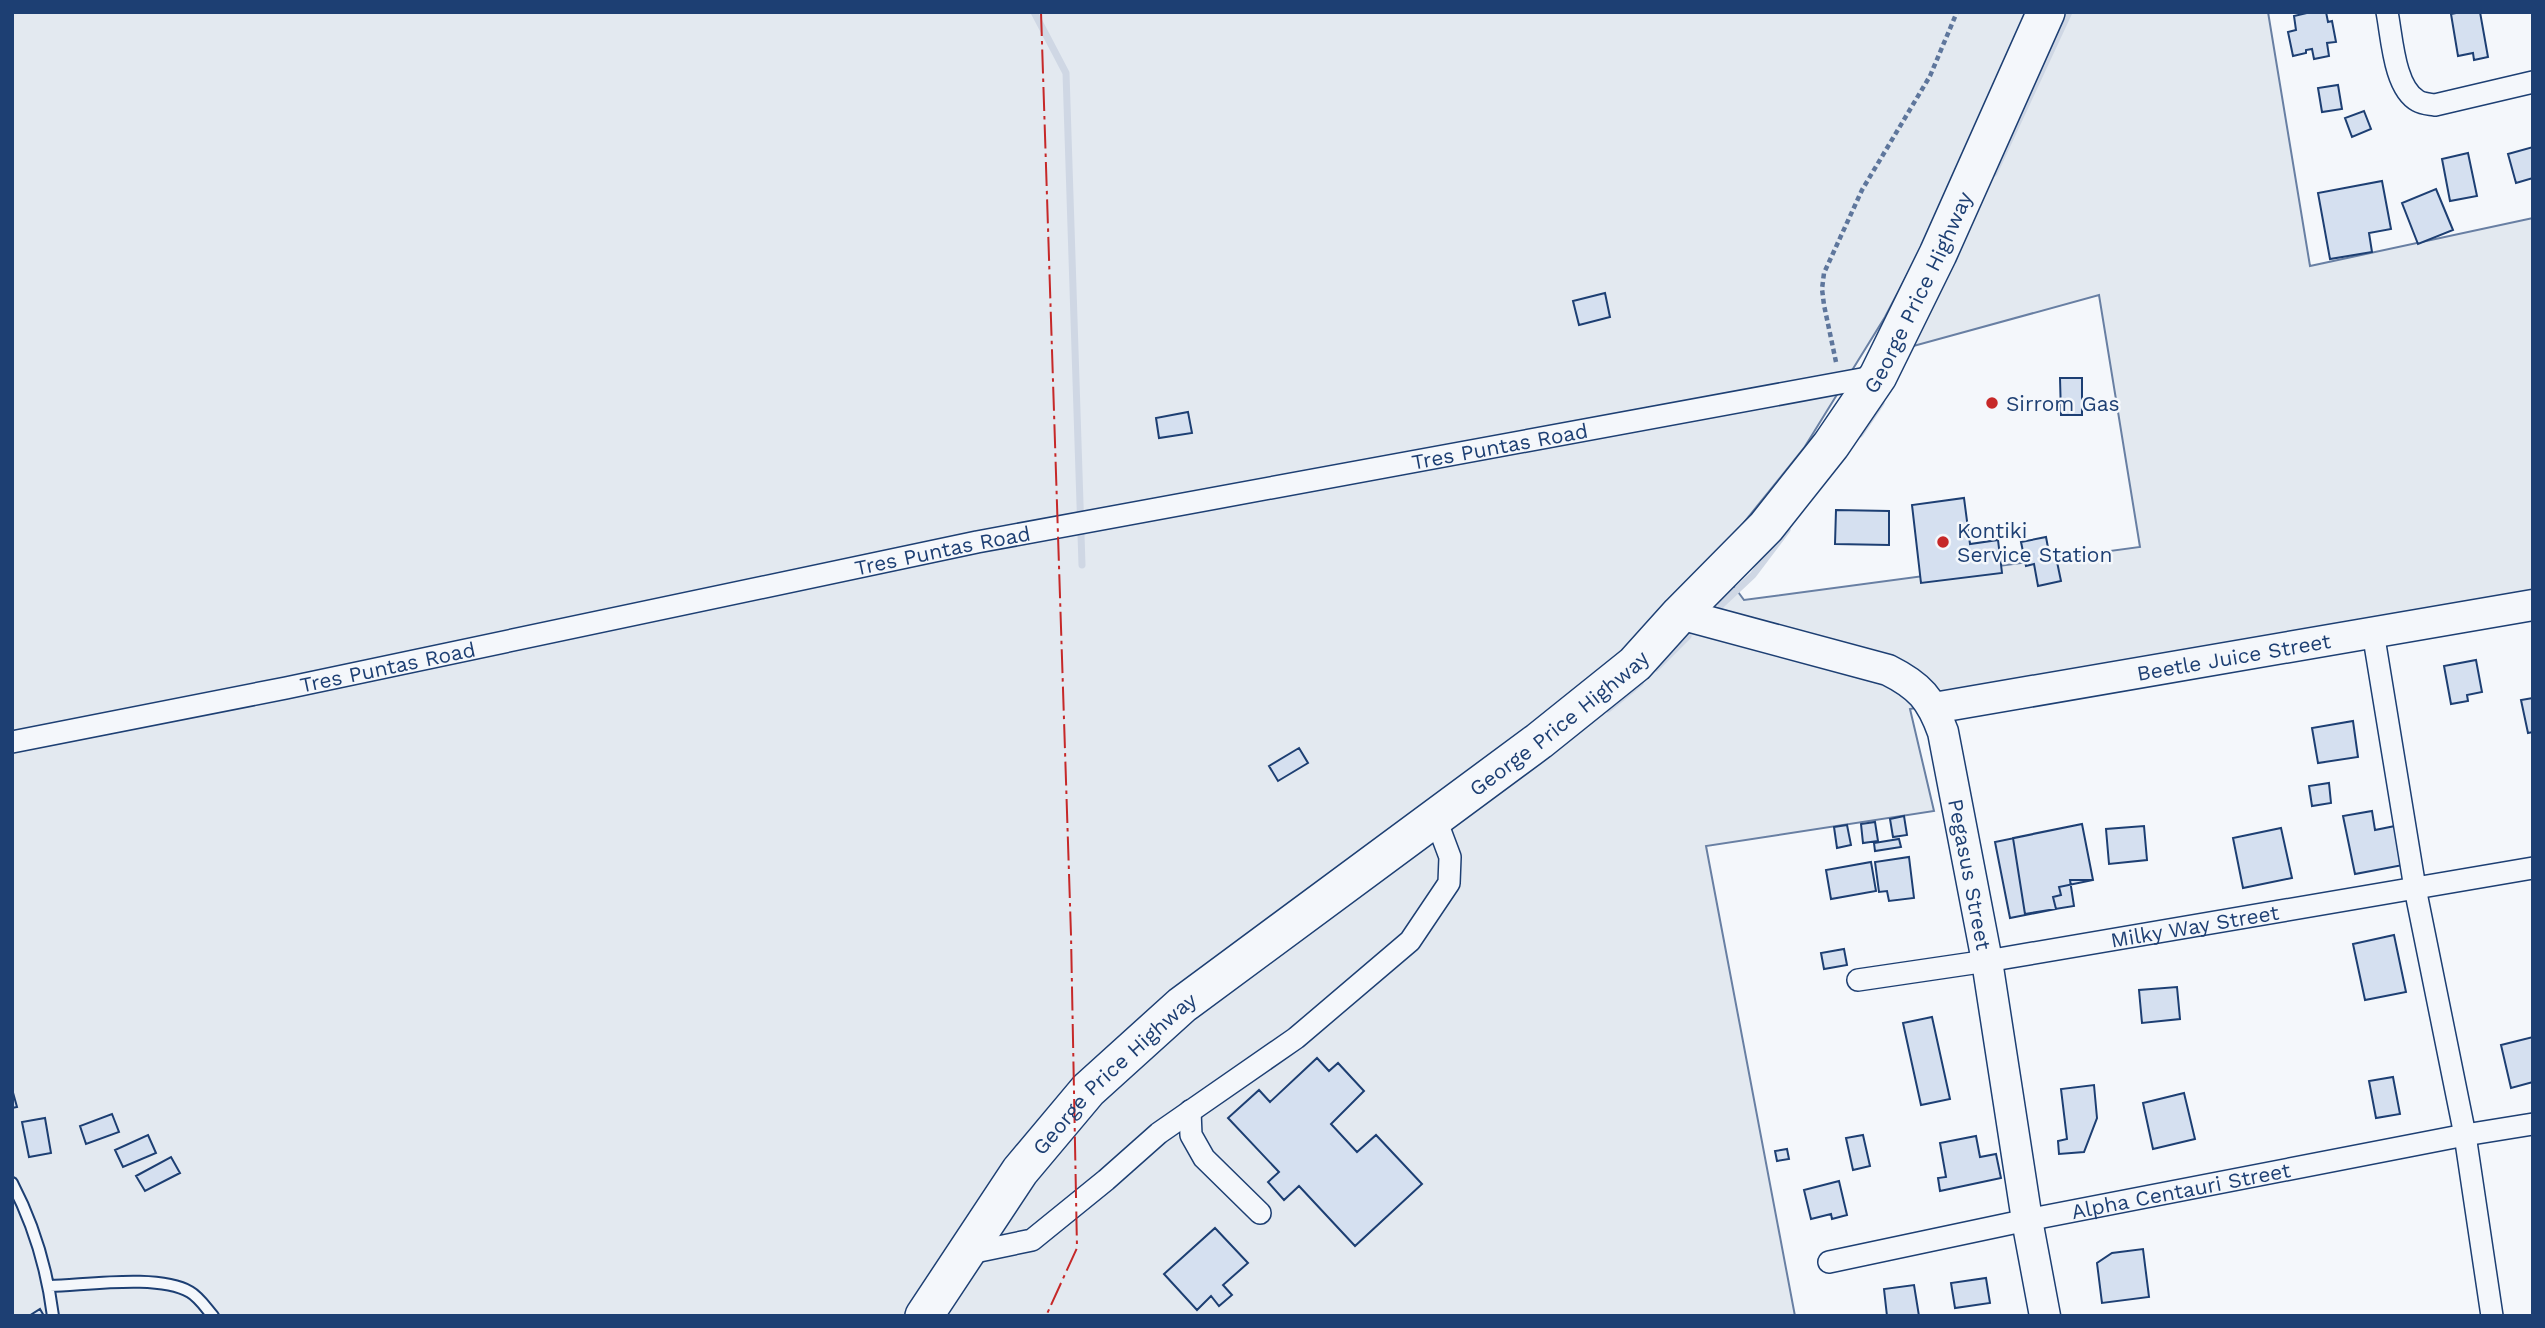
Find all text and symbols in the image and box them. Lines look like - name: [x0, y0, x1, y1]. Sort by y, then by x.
- street label: George Price Highway: [1858, 187, 1977, 398]
- place label: Sirrom Gas: [2006, 391, 2120, 416]
- marker: Sirrom Gas: [1984, 395, 2000, 411]
- street label: Tres Puntas Road: [1410, 417, 1590, 474]
- place label: Kontiki Service Station: [1957, 518, 2112, 567]
- street label: Tres Puntas Road: [852, 520, 1032, 580]
- marker: Kontiki Service Station: [1935, 534, 1951, 550]
- street label: Beetle Juice Street: [2135, 627, 2333, 685]
- street label: Tres Puntas Road: [297, 636, 478, 697]
- street label: George Price Highway: [1464, 645, 1654, 801]
- street label: Pegasus Street: [1944, 797, 1997, 952]
- street label: Milky Way Street: [2109, 899, 2281, 952]
- street label: George Price Highway: [1027, 986, 1201, 1159]
- street label: Alpha Centauri Street: [2069, 1157, 2293, 1224]

